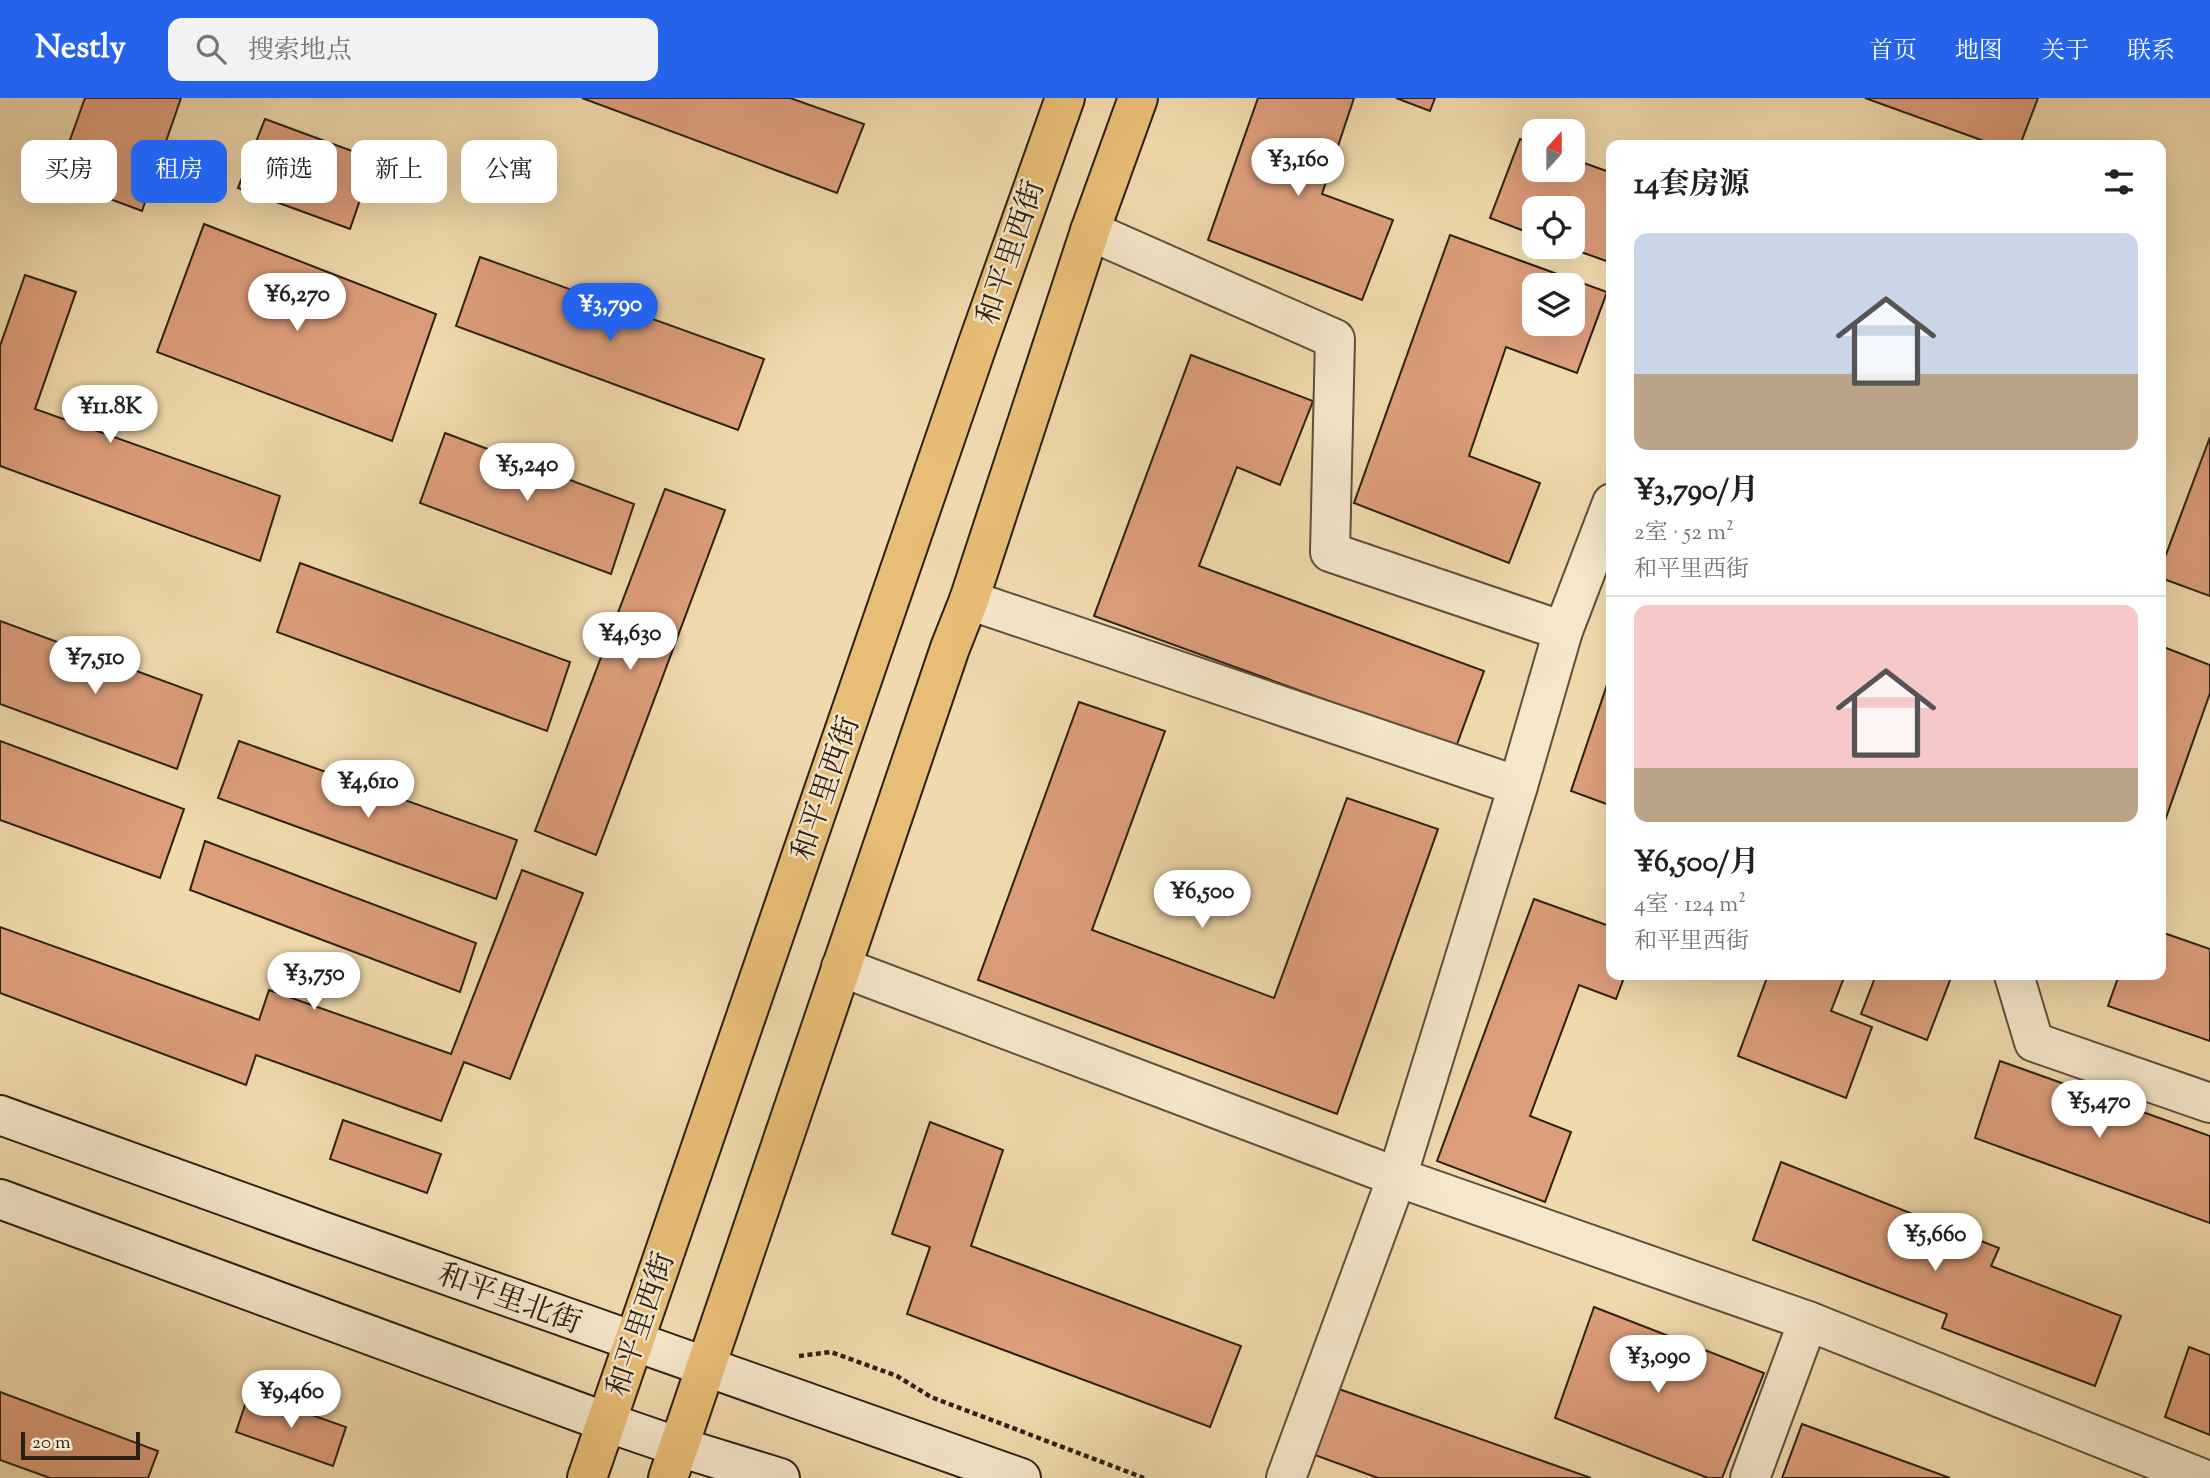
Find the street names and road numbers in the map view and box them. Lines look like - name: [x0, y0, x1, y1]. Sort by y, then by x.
- street label: 和平里西街: [968, 175, 1057, 331]
- street label: 和平里西街: [783, 711, 872, 867]
- street label: 和平里西街: [598, 1247, 687, 1403]
- street label: 和平里北街: [431, 1254, 587, 1346]

